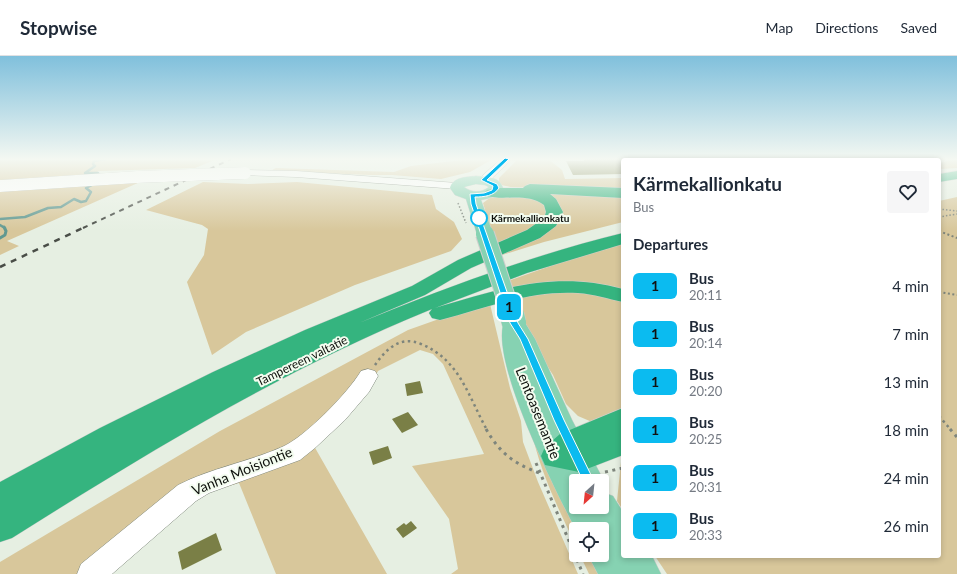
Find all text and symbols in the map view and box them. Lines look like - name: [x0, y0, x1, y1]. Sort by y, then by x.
- text: Stopwise: [20, 16, 97, 39]
- text: Map: [766, 19, 793, 36]
- text: Directions: [815, 19, 878, 36]
- text: Saved: [900, 19, 937, 36]
- button: heart: [887, 171, 929, 213]
- text: Kärmekallionkatu: [633, 172, 782, 195]
- text: Bus: [633, 199, 654, 215]
- marker: Kärmekallionkatu: [470, 209, 488, 227]
- place label: Kärmekallionkatu: [491, 212, 570, 224]
- text: Departures: [633, 235, 708, 253]
- text: Bus: [689, 269, 714, 287]
- text: 1: [651, 277, 659, 294]
- text: 4 min: [892, 277, 929, 295]
- text: 20:11: [689, 287, 722, 303]
- line badge: 1: [496, 294, 522, 320]
- text: 1: [505, 298, 513, 315]
- text: Bus: [689, 317, 714, 335]
- text: 1: [651, 325, 659, 342]
- text: 7 min: [892, 325, 929, 343]
- street label: Tampereen valtatie: [254, 332, 350, 389]
- text: 20:14: [689, 335, 722, 351]
- street label: Lentoasemantie: [512, 365, 565, 461]
- text: Bus: [689, 365, 714, 383]
- text: 1: [651, 373, 659, 390]
- text: 13 min: [883, 373, 929, 391]
- text: 20:20: [689, 383, 722, 399]
- text: Bus: [689, 413, 714, 431]
- text: 1: [651, 421, 659, 438]
- text: 18 min: [883, 421, 929, 439]
- text: 20:25: [689, 431, 722, 447]
- street label: Vanha Moisiontie: [189, 443, 294, 498]
- text: Bus: [689, 461, 714, 479]
- text: 1: [651, 469, 659, 486]
- text: 24 min: [883, 469, 929, 487]
- north arrow: [569, 474, 609, 514]
- map controls: [569, 474, 609, 562]
- text: 20:31: [689, 479, 722, 495]
- text: Bus: [689, 509, 714, 527]
- text: 1: [651, 517, 659, 534]
- text: 26 min: [883, 517, 929, 535]
- button: locate: [569, 522, 609, 562]
- text: 20:33: [689, 527, 722, 543]

